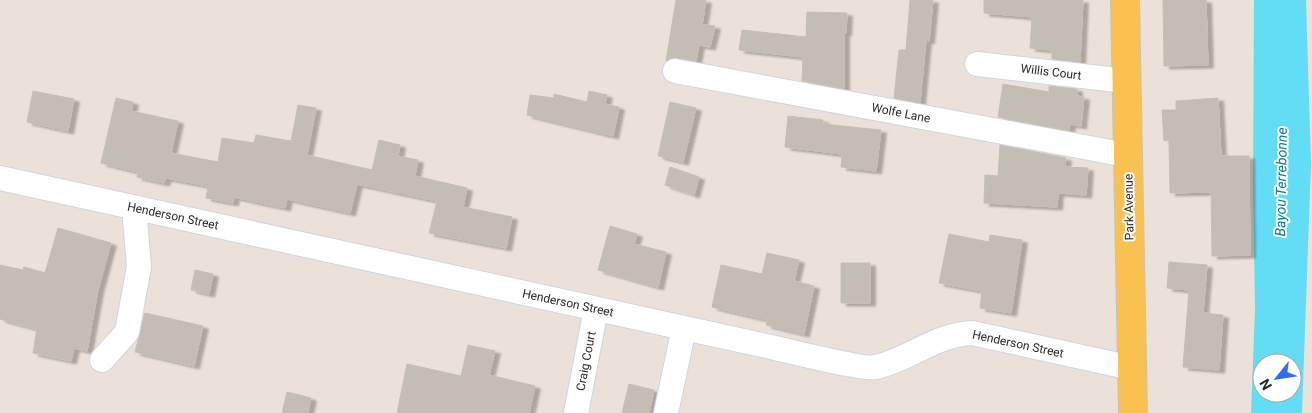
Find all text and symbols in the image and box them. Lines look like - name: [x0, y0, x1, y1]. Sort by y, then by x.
- street label: Willis Court: [1020, 61, 1082, 83]
- street label: Wolfe Lane: [870, 100, 932, 126]
- water label: Bayou Terrebonne: [1272, 127, 1290, 237]
- street label: Park Avenue: [1121, 174, 1137, 240]
- street label: Henderson Street: [126, 199, 220, 233]
- street label: Henderson Street: [521, 286, 615, 320]
- street label: Henderson Street: [971, 327, 1065, 361]
- street label: Craig Court: [573, 330, 599, 392]
- north arrow: [1252, 353, 1302, 403]
- text: N: [1256, 376, 1275, 393]

